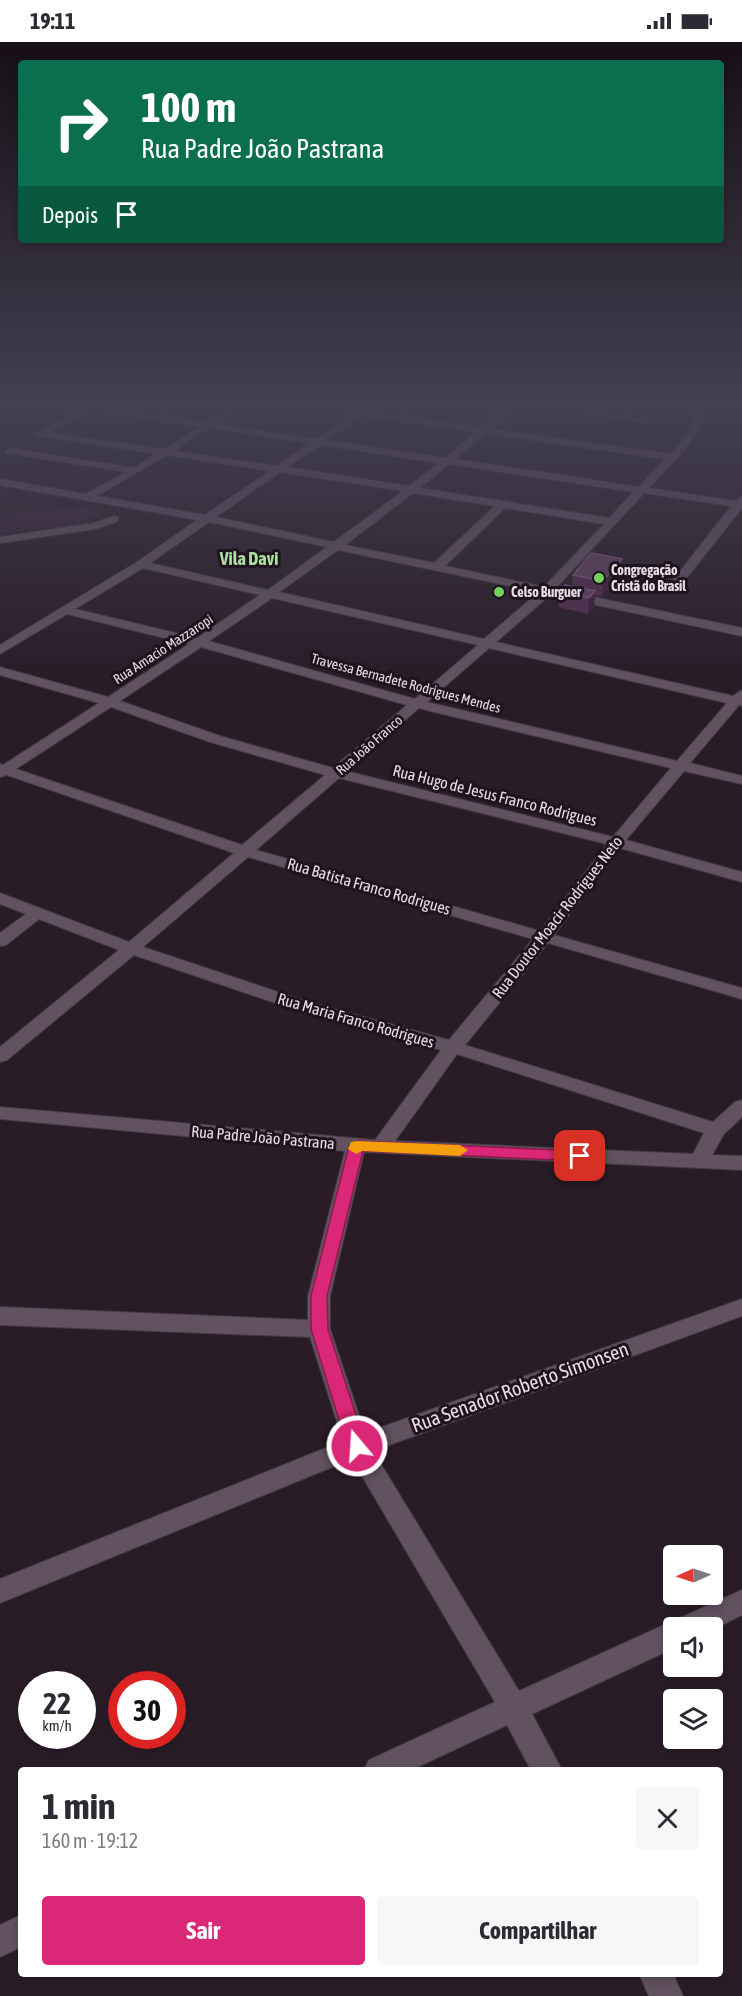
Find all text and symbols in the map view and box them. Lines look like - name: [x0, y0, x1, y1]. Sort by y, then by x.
- text: 19:11: [30, 8, 75, 34]
- text: 100 m: [141, 83, 236, 131]
- icon: right: [42, 84, 120, 162]
- text: Rua Padre João Pastrana: [141, 133, 384, 164]
- icon: arrive: [110, 198, 143, 231]
- text: Depois: [42, 202, 98, 228]
- district label: Vila Davi: [219, 548, 278, 569]
- place label: Congregação Cristã do Brasil: [611, 562, 686, 594]
- marker: Congregação Cristã do Brasil: [592, 571, 606, 585]
- place label: Celso Burguer: [511, 584, 582, 600]
- marker: Celso Burguer: [492, 585, 506, 599]
- street label: Rua Amacio Mazzaropi: [110, 611, 216, 687]
- street label: Travessa Bernadete Rodrigues Mendes: [309, 650, 503, 716]
- street label: Rua João Franco: [333, 712, 405, 778]
- street label: Rua Hugo de Jesus Franco Rodrigues: [391, 761, 599, 830]
- street label: Rua Doutor Moacir Rodrigues Neto: [488, 832, 627, 1002]
- street label: Rua Batista Franco Rodrigues: [285, 854, 453, 919]
- street label: Rua Maria Franco Rodrigues: [275, 989, 437, 1052]
- street label: Rua Padre João Pastrana: [190, 1122, 336, 1152]
- pin: [554, 1130, 605, 1181]
- icon: arrive: [563, 1139, 596, 1172]
- street label: Rua Senador Roberto Simonsen: [408, 1336, 632, 1437]
- position arrow: [325, 1414, 389, 1478]
- north arrow: [663, 1545, 723, 1605]
- map controls: [663, 1545, 723, 1749]
- button: sound: [663, 1617, 723, 1677]
- speed limit sign: 30: [108, 1671, 186, 1749]
- text: 22: [43, 1686, 71, 1720]
- button: layers: [663, 1689, 723, 1749]
- text: km/h: [42, 1717, 72, 1734]
- text: 1 min: [42, 1785, 116, 1827]
- button: close: [636, 1787, 699, 1850]
- text: 160 m · 19:12: [42, 1829, 138, 1852]
- button: Sair: [42, 1896, 365, 1965]
- button: Compartilhar: [377, 1896, 699, 1965]

